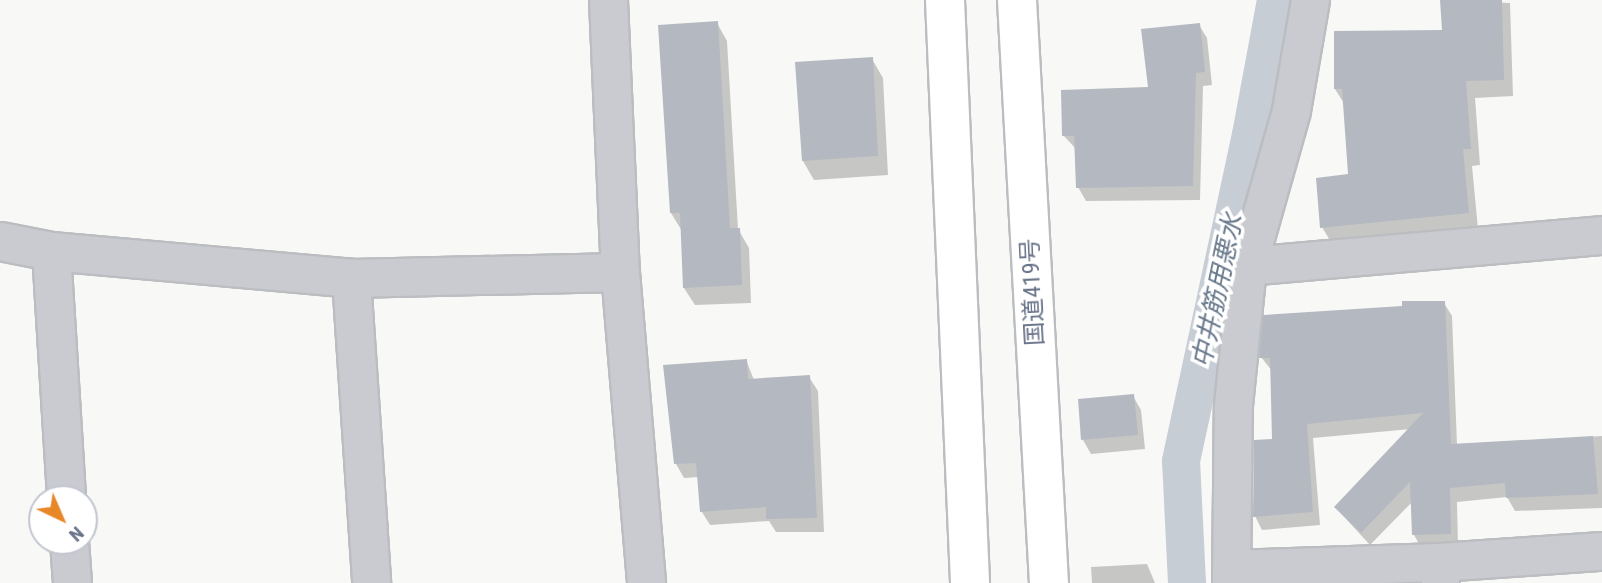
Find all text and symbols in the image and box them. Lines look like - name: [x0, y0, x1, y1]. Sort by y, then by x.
- water label: 中井筋用悪水: [1187, 211, 1249, 371]
- street label: 国道419号: [1016, 238, 1050, 346]
- north arrow: [28, 485, 98, 555]
- text: N: [64, 522, 89, 546]

